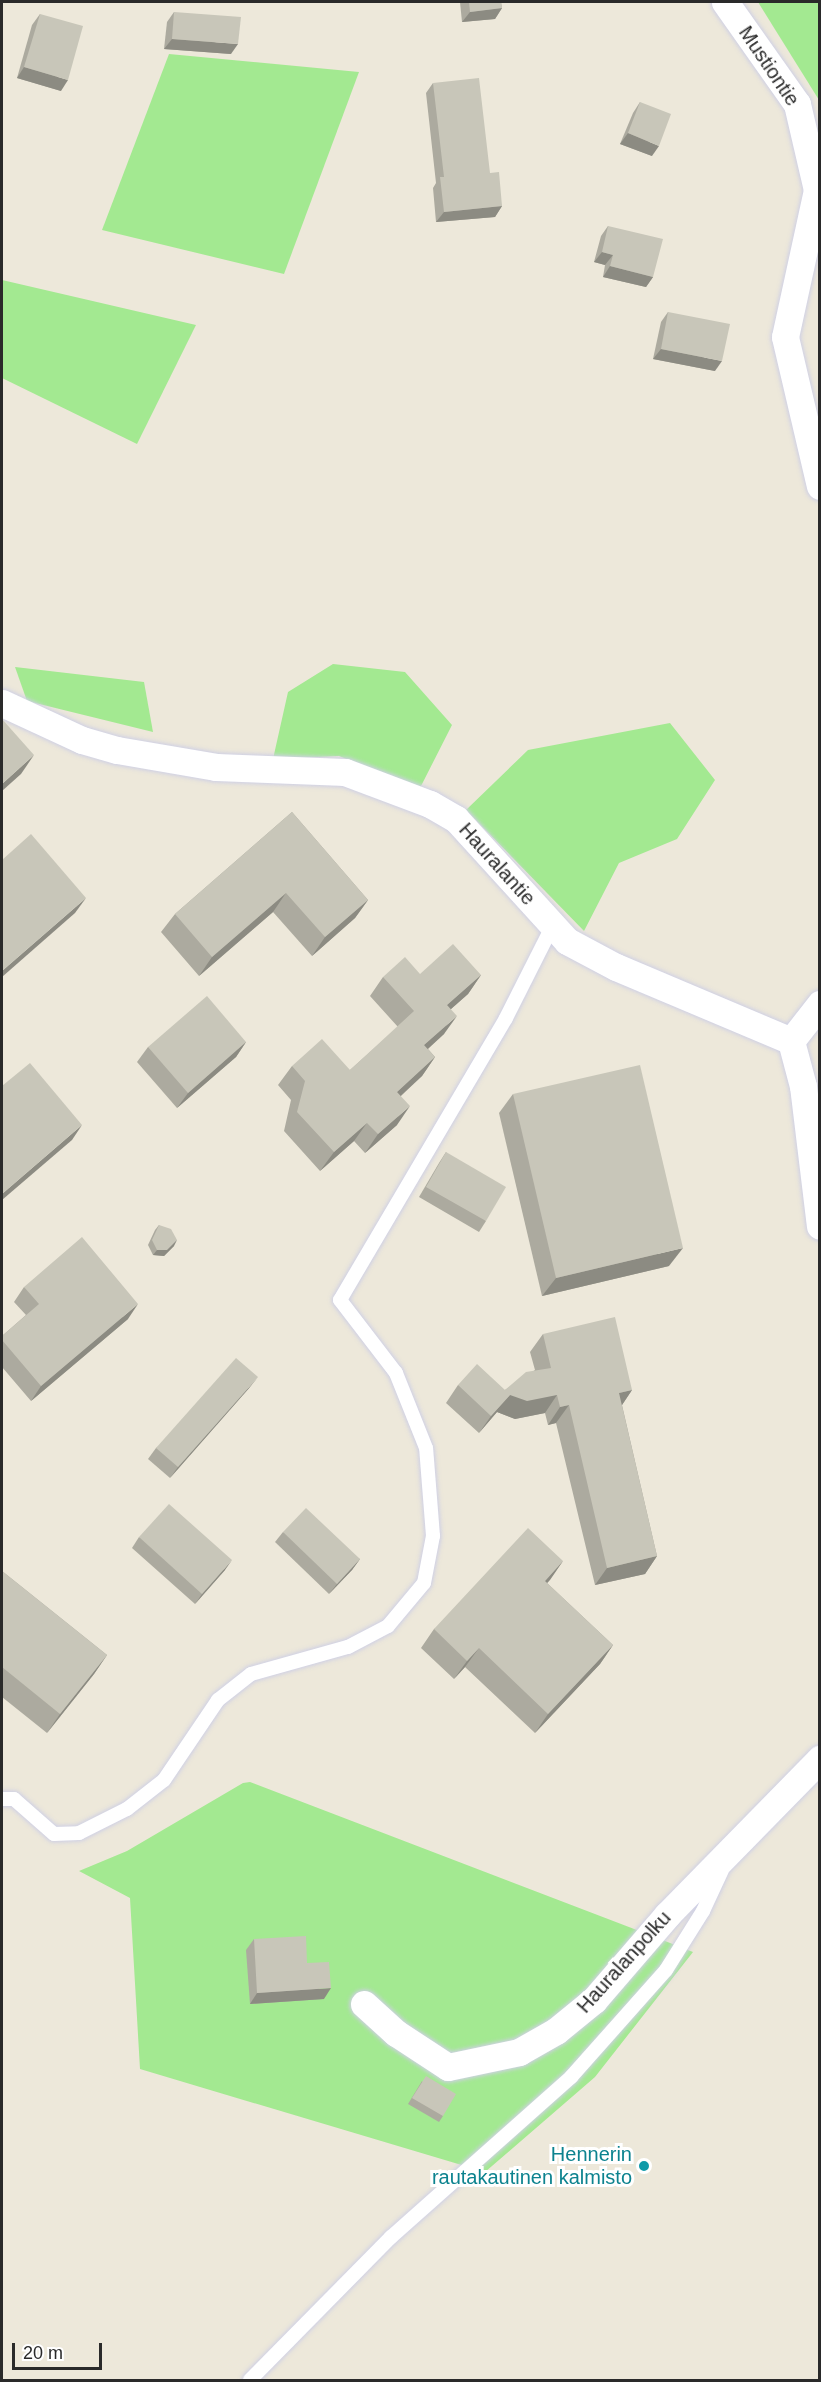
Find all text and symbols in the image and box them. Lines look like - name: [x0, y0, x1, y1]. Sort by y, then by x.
- street label: Mustiontie: [734, 22, 804, 110]
- street label: Hauralantie: [454, 818, 540, 910]
- street label: Hauralanpolku: [572, 1906, 676, 2018]
- place label: Hennerin rautakautinen kalmisto: [432, 2142, 632, 2189]
- marker: Hennerin rautakautinen kalmisto: [637, 2159, 651, 2173]
- scale bar: [15, 2331, 105, 2369]
- text: 20 m: [23, 2343, 63, 2363]

